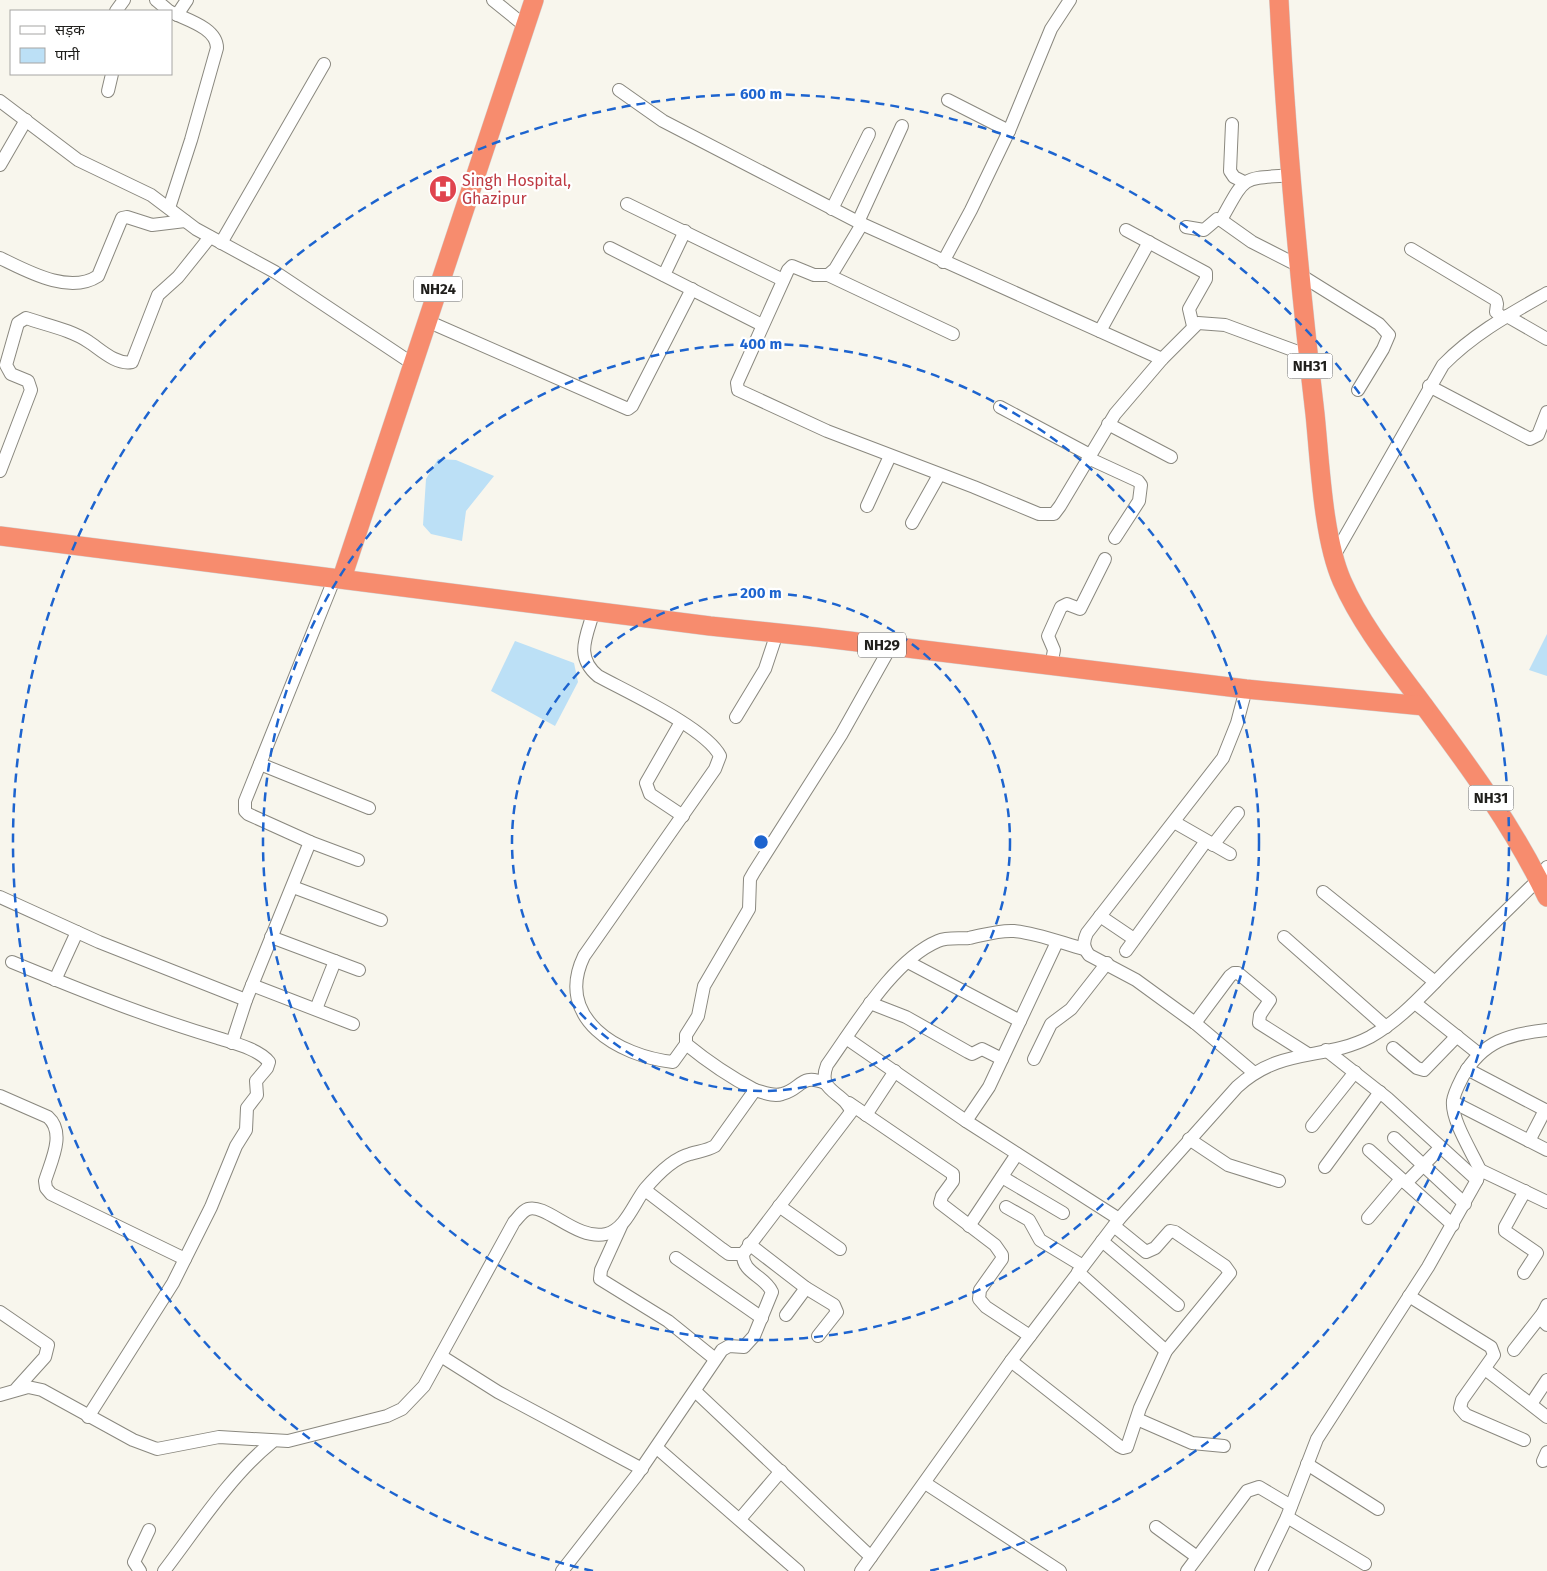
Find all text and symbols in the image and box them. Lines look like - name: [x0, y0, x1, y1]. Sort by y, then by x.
- legend: [10, 10, 172, 75]
- text: सड़क: [55, 21, 85, 39]
- text: पानी: [55, 46, 81, 64]
- text: 600 m: [740, 85, 782, 103]
- place label: Singh Hospital, Ghazipur: [462, 171, 571, 208]
- hospital icon: Singh Hospital, Ghazipur: [428, 174, 458, 204]
- road number: NH24: [414, 276, 462, 302]
- text: 400 m: [740, 335, 782, 353]
- road number: NH31: [1288, 354, 1332, 378]
- text: 200 m: [740, 584, 782, 602]
- road number: NH29: [858, 632, 906, 658]
- road number: NH31: [1468, 786, 1514, 810]
- centre of rings: [752, 833, 770, 851]

